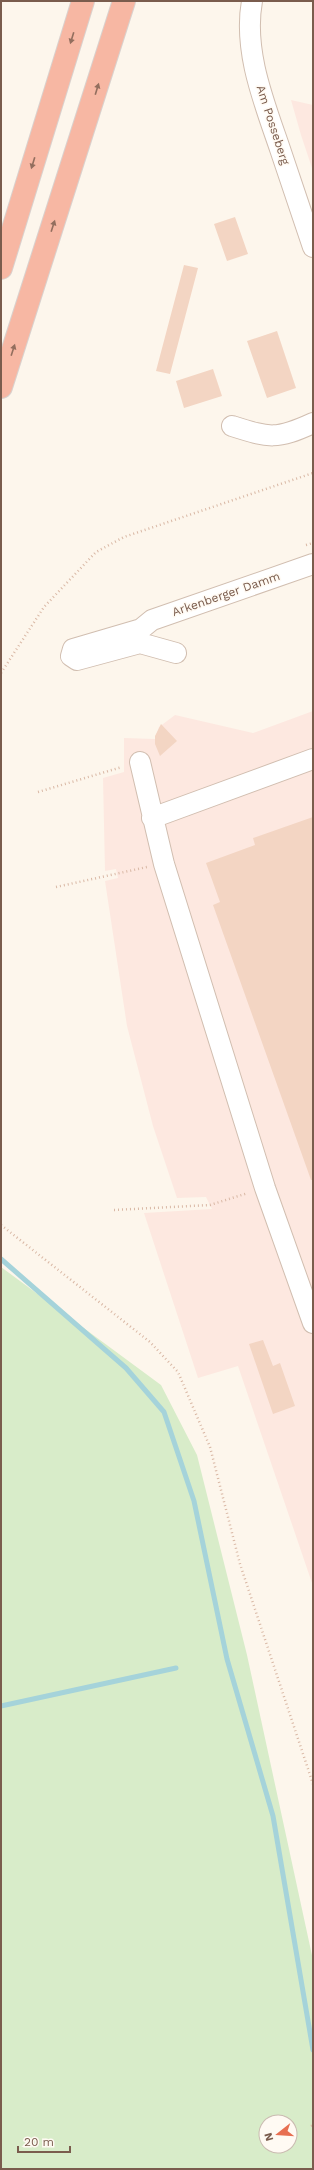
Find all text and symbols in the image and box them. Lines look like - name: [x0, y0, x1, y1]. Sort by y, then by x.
- one-way arrow: [69, 33, 75, 45]
- one-way arrow: [94, 82, 100, 94]
- street label: Am Posseberg: [254, 83, 293, 167]
- one-way arrow: [30, 157, 36, 169]
- one-way arrow: [50, 220, 56, 232]
- one-way arrow: [10, 344, 16, 356]
- street label: Arkenberger Damm: [170, 569, 282, 619]
- north arrow: [258, 2114, 298, 2154]
- scale bar: [18, 2128, 70, 2154]
- text: N: [262, 2131, 276, 2143]
- text: 20 m: [24, 2135, 54, 2149]

